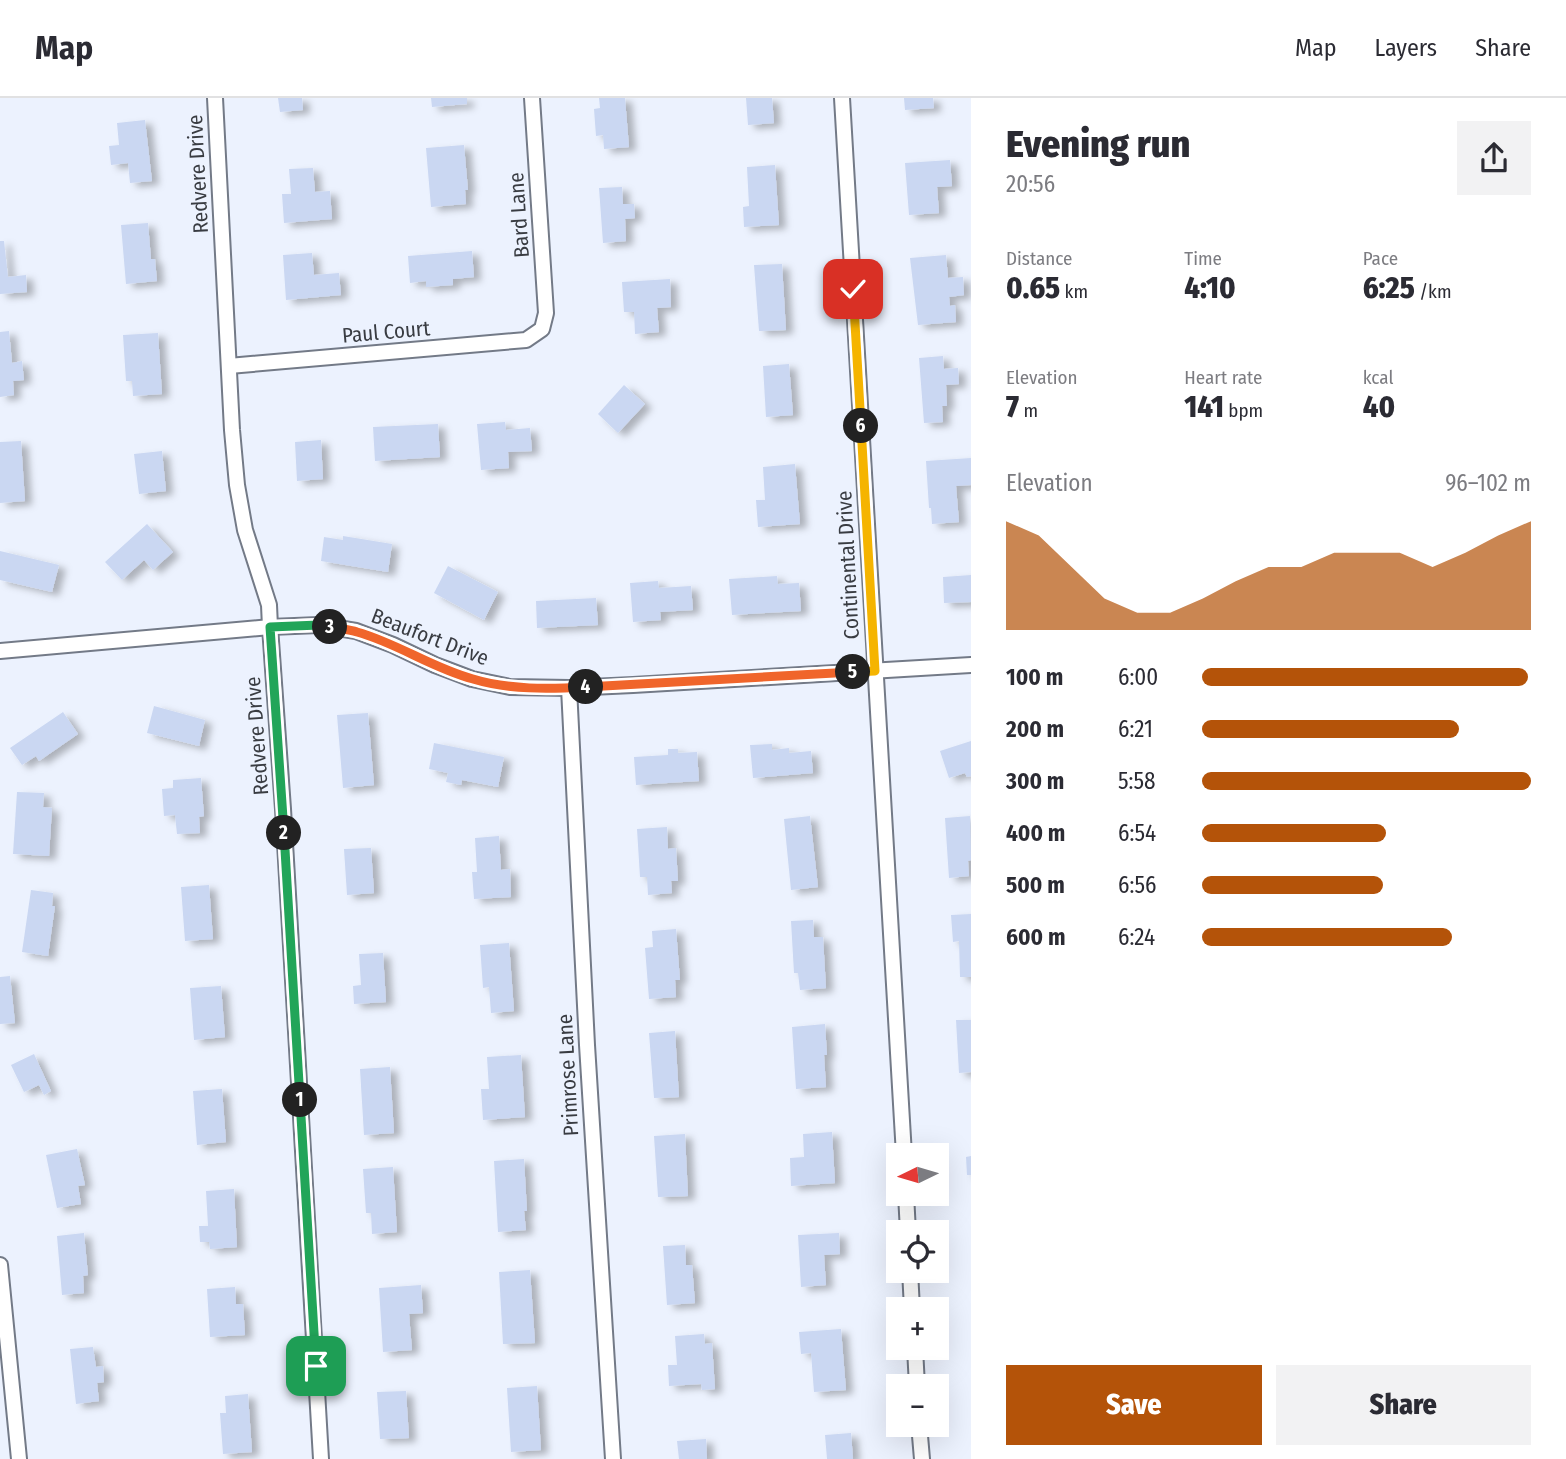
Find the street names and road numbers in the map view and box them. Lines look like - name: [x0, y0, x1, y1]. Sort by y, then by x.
- street label: Redvere Drive: [182, 114, 214, 234]
- street label: Bard Lane: [503, 171, 535, 259]
- street label: Paul Court: [341, 315, 431, 349]
- street label: Continental Drive: [831, 490, 865, 640]
- street label: Beaufort Drive: [368, 603, 492, 671]
- street label: Redvere Drive: [240, 676, 274, 796]
- street label: Primrose Lane: [552, 1013, 584, 1137]

